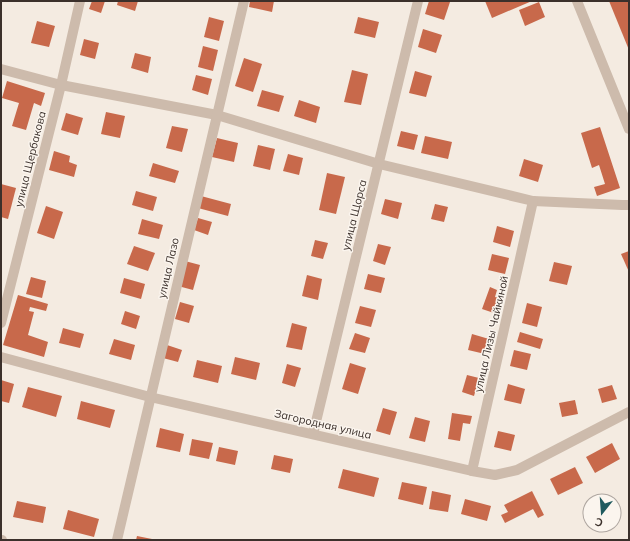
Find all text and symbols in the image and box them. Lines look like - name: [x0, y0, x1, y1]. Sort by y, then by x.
- street label: улица Щербакова: [11, 110, 49, 208]
- street label: улица Щорса: [338, 178, 370, 252]
- street label: улица Лазо: [154, 236, 182, 300]
- street label: улица Лизы Чайкиной: [471, 274, 511, 394]
- street label: Загородная улица: [273, 406, 373, 442]
- north arrow: [582, 493, 622, 533]
- text: С: [593, 515, 605, 530]

